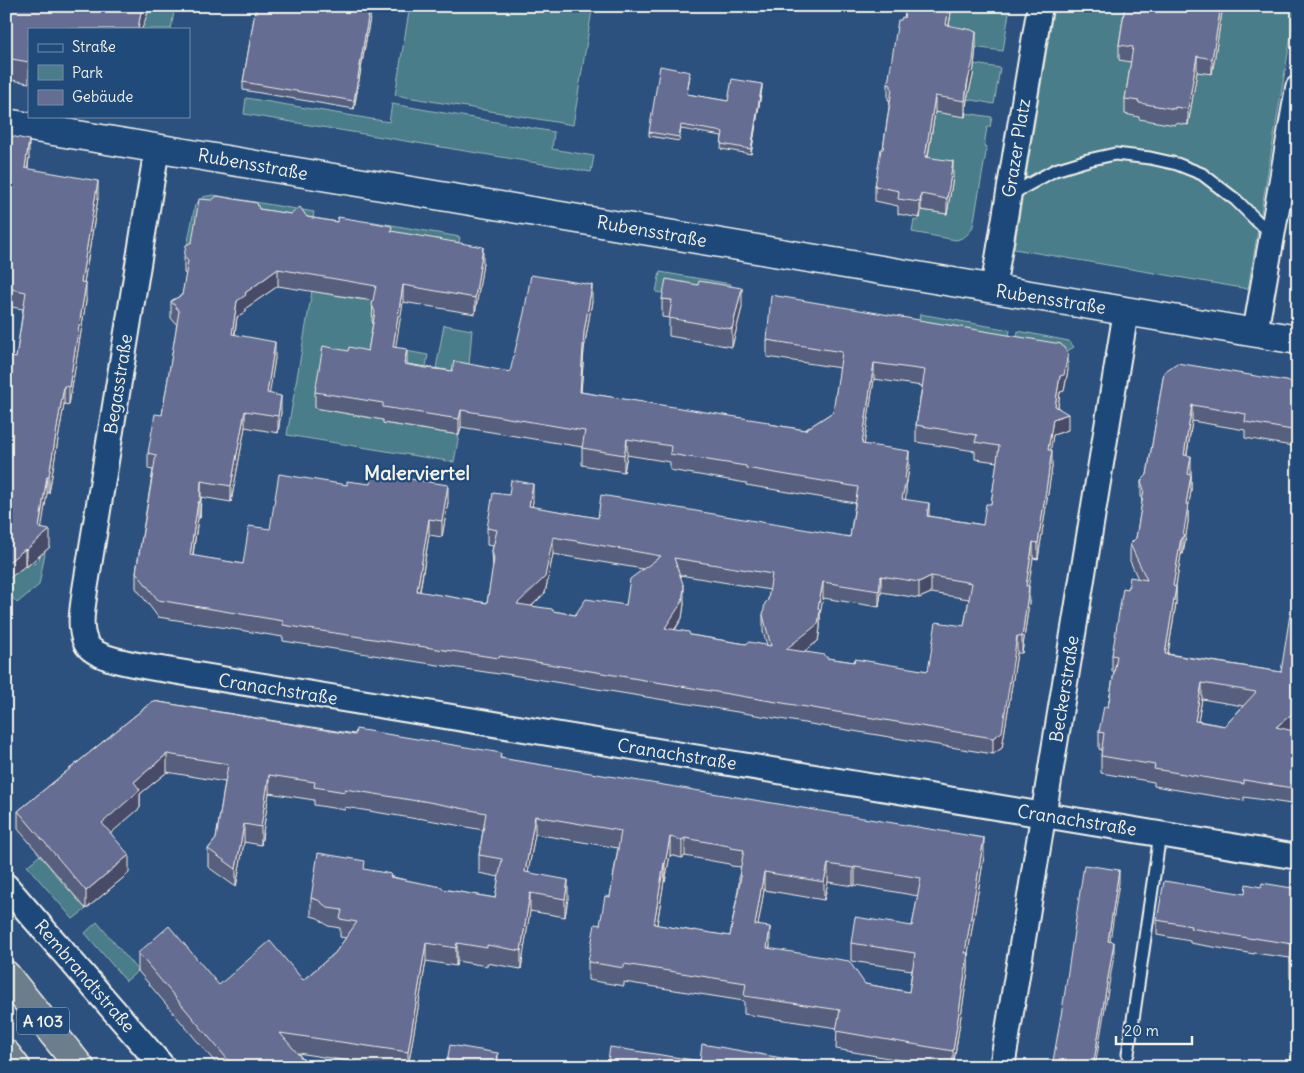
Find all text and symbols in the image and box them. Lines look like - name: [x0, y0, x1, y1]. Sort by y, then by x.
- legend: [28, 28, 190, 118]
- text: Straße: [72, 37, 116, 56]
- text: Park: [72, 63, 103, 82]
- text: Gebäude: [72, 87, 133, 106]
- street label: Grazer Platz: [997, 97, 1035, 199]
- street label: Rubensstraße: [196, 143, 310, 185]
- street label: Rubensstraße: [595, 210, 709, 252]
- street label: Rubensstraße: [994, 279, 1108, 319]
- street label: Begasstraße: [99, 332, 137, 436]
- district label: Malerviertel: [364, 460, 470, 485]
- street label: Beckerstraße: [1044, 634, 1084, 744]
- street label: Cranachstraße: [217, 668, 339, 710]
- street label: Cranachstraße: [616, 733, 738, 775]
- street label: Cranachstraße: [1016, 799, 1138, 841]
- street label: Rembrandtstraße: [30, 915, 140, 1037]
- road number: A 103: [17, 1008, 69, 1034]
- scale bar: [1116, 1013, 1193, 1045]
- text: 20 m: [1124, 1021, 1159, 1040]

